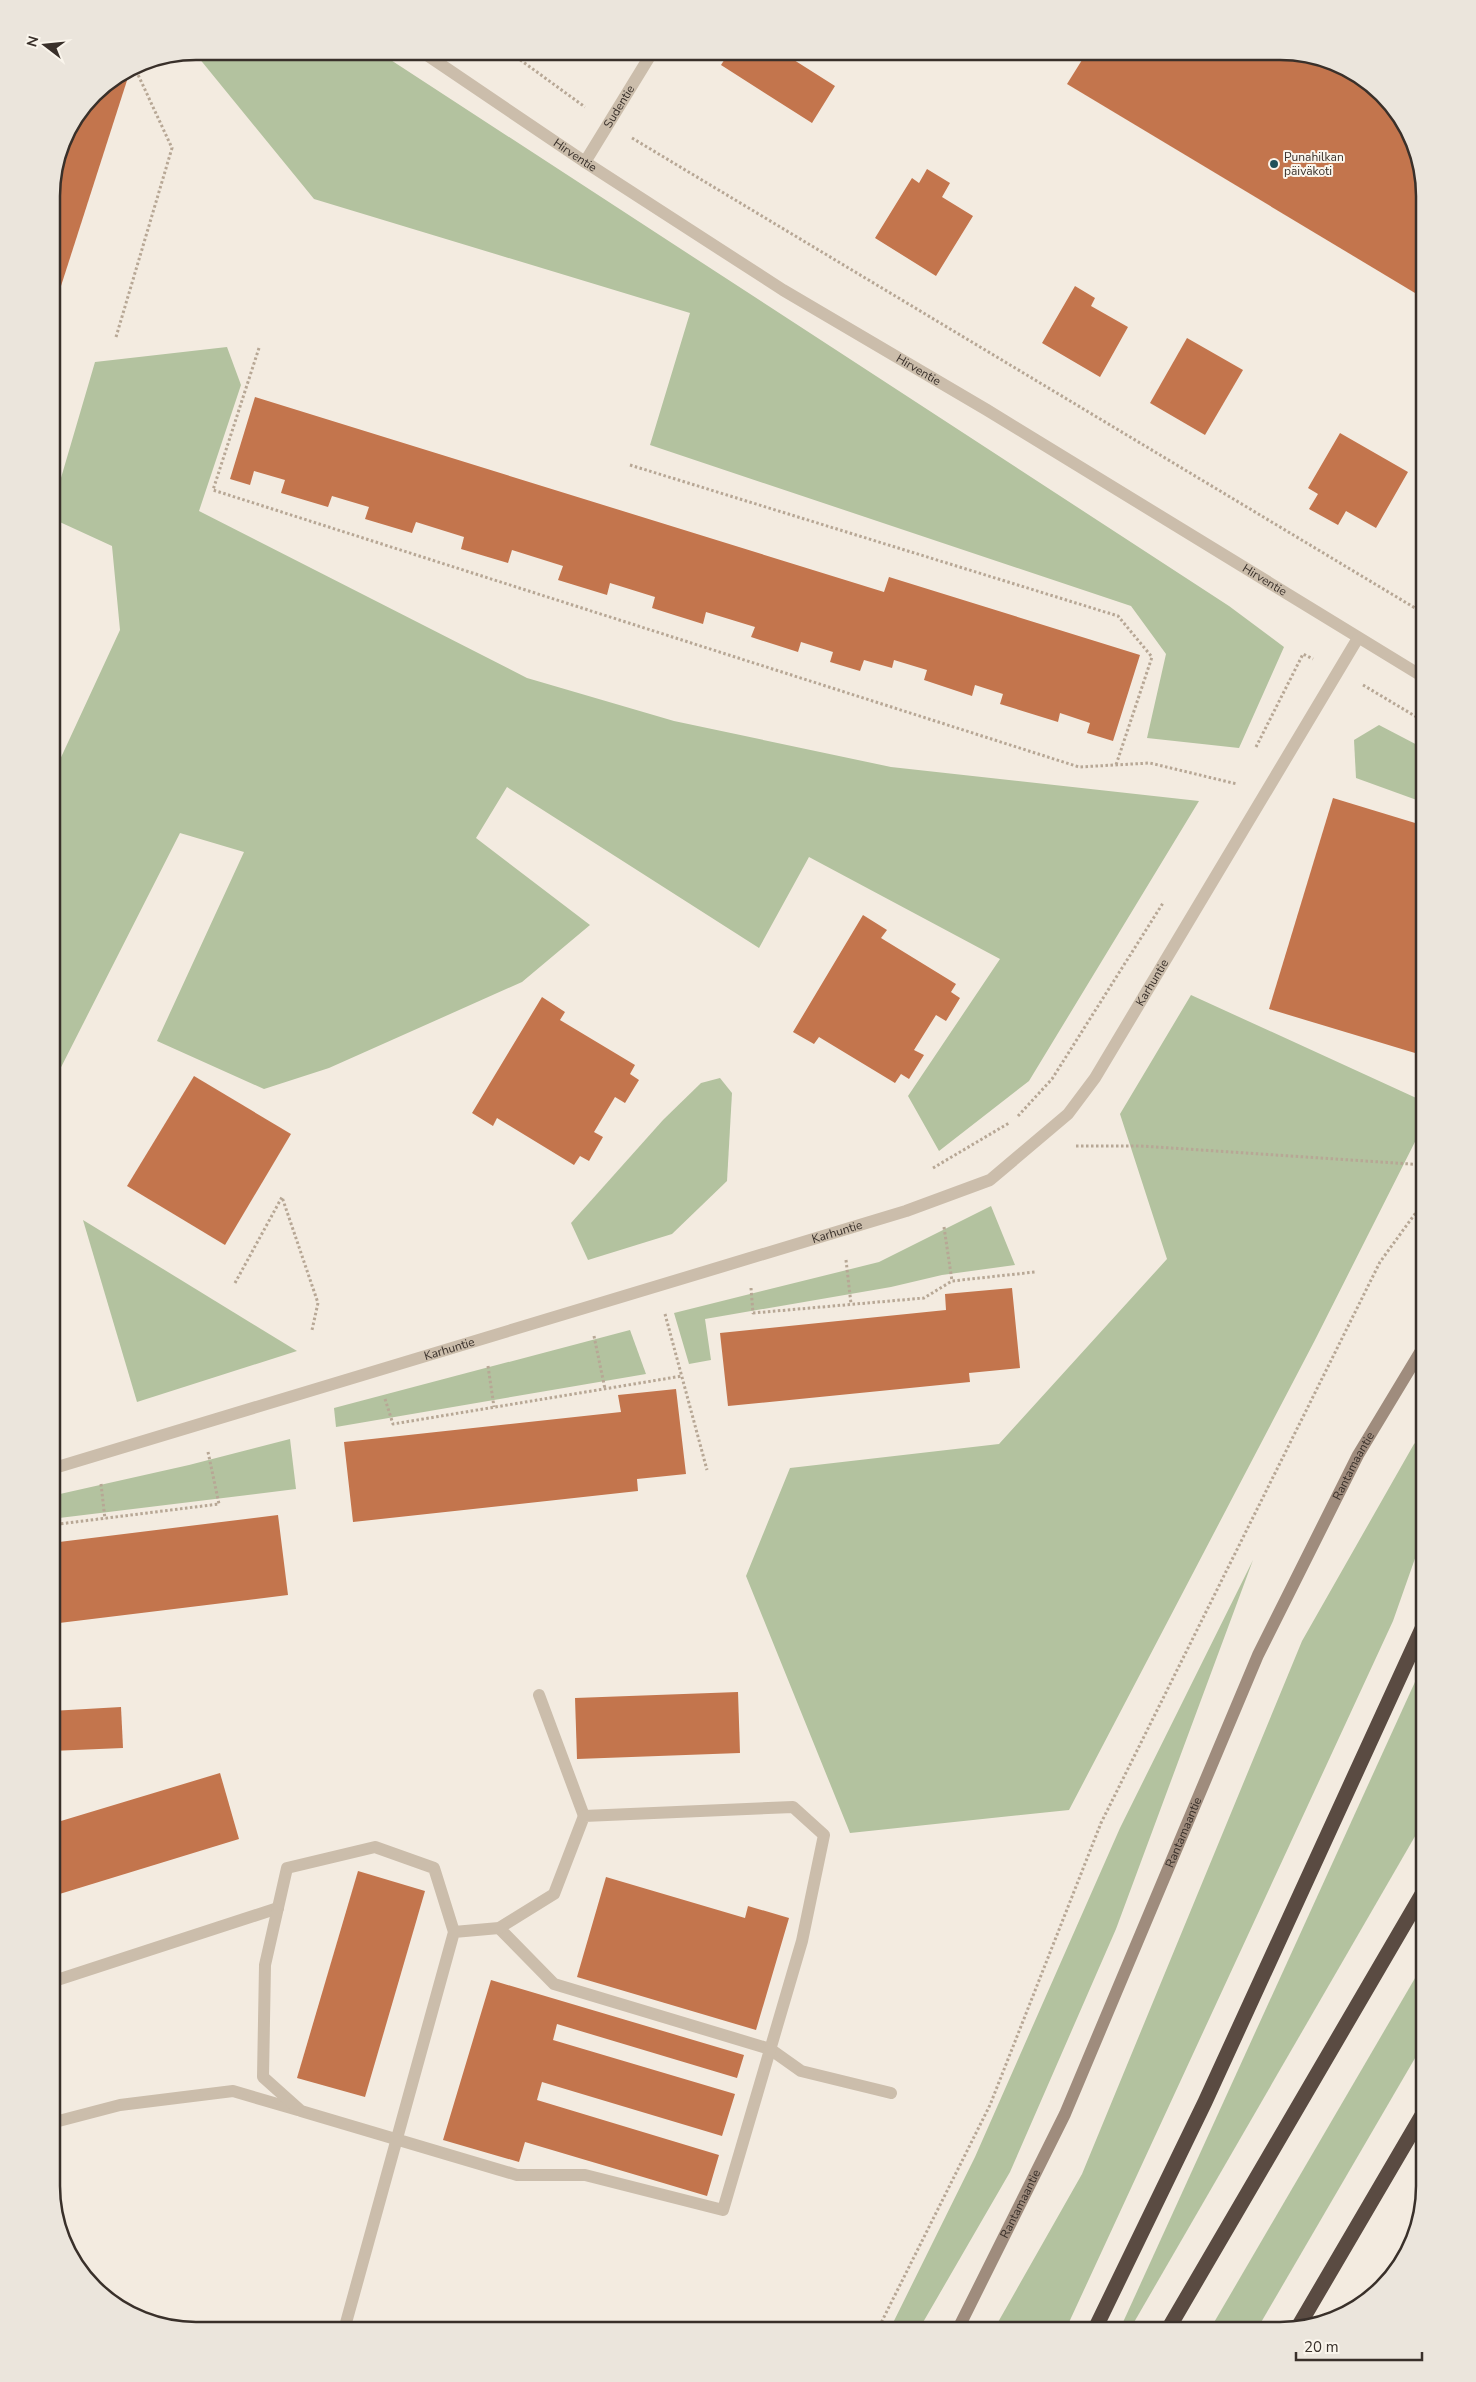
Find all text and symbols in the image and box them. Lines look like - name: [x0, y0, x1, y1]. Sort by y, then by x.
- north arrow: [20, 20, 70, 70]
- text: N: [22, 34, 44, 49]
- street label: Sudentie: [600, 82, 638, 131]
- street label: Hirventie: [550, 135, 600, 176]
- place label: Punahilkan päiväkoti: [1284, 149, 1344, 179]
- marker: Punahilkan päiväkoti: [1268, 158, 1280, 170]
- street label: Hirventie: [893, 350, 944, 389]
- street label: Hirventie: [1239, 560, 1290, 600]
- street label: Karhuntie: [1132, 956, 1172, 1009]
- street label: Karhuntie: [810, 1217, 864, 1247]
- street label: Karhuntie: [422, 1334, 476, 1364]
- street label: Rantamaantie: [1329, 1429, 1378, 1503]
- street label: Rantamaantie: [1162, 1795, 1205, 1870]
- street label: Rantamaantie: [996, 2167, 1044, 2241]
- scale bar: [1296, 2330, 1422, 2362]
- text: 20 m: [1304, 2337, 1339, 2357]

